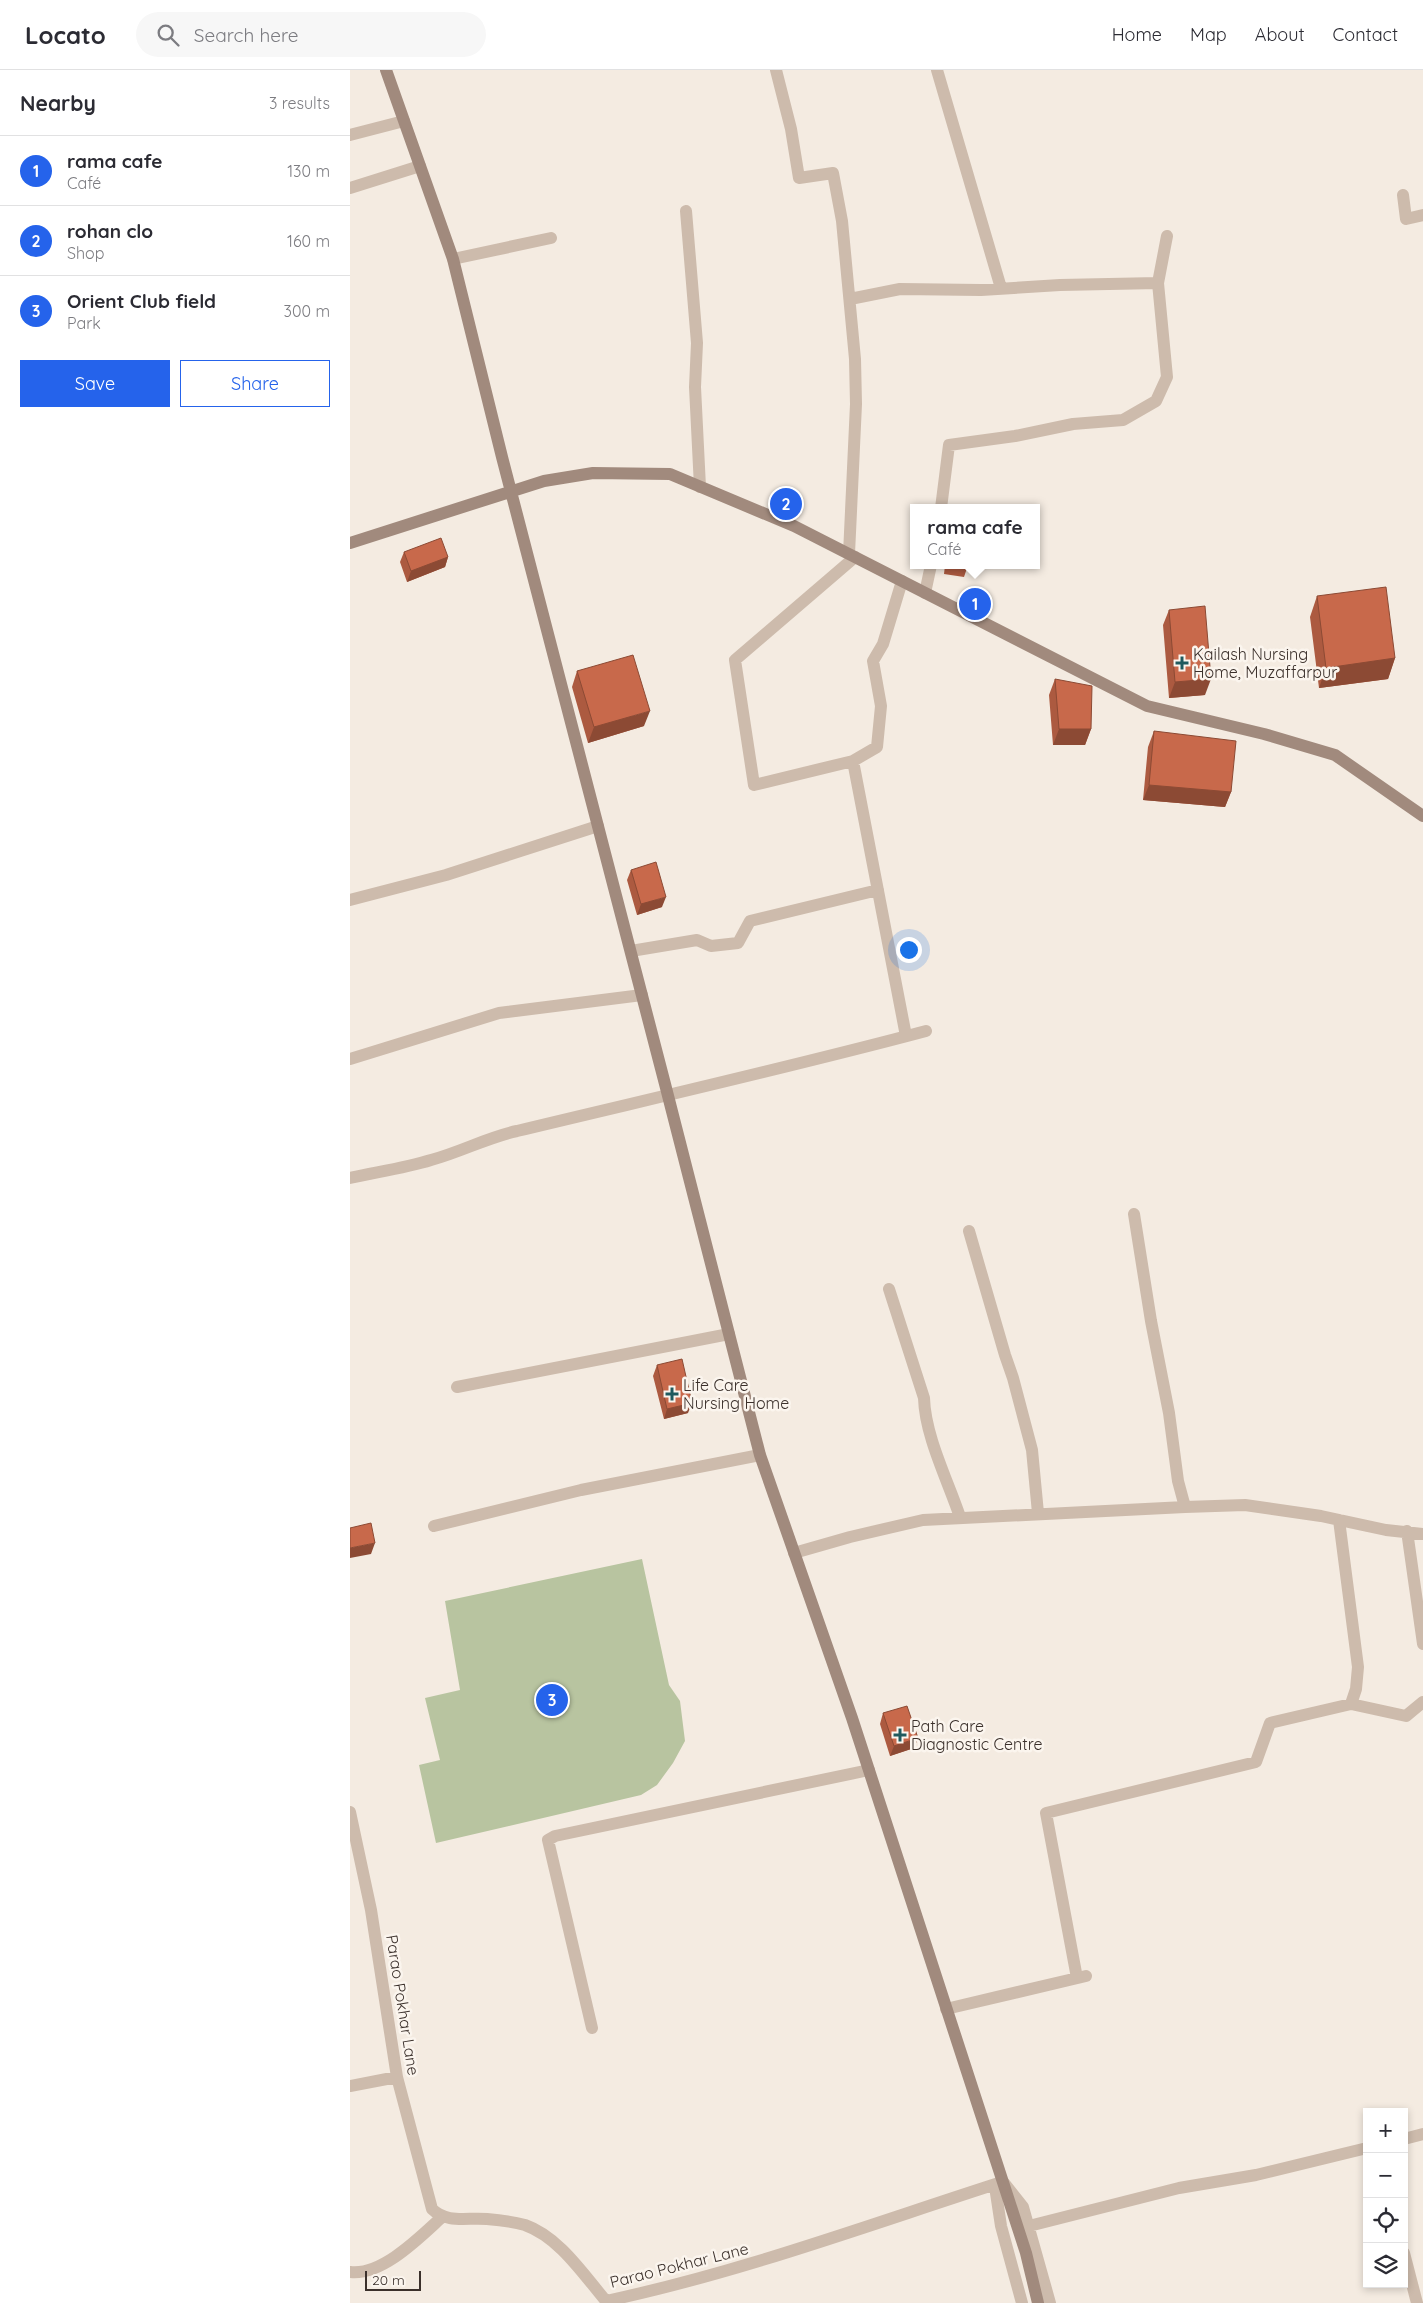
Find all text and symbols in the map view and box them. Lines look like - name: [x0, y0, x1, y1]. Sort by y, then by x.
- search box: [136, 12, 486, 57]
- text: Locato: [25, 20, 106, 50]
- icon: search: [154, 21, 182, 49]
- text: Search here: [194, 23, 299, 47]
- text: Home: [1112, 23, 1162, 46]
- text: Map: [1190, 23, 1227, 46]
- text: About: [1255, 23, 1305, 46]
- text: Contact: [1333, 23, 1398, 46]
- text: Nearby: [20, 90, 96, 116]
- text: 3 results: [269, 93, 330, 113]
- text: rama cafe: [67, 149, 162, 173]
- text: 1: [33, 161, 39, 181]
- text: 130 m: [287, 161, 330, 181]
- text: Café: [67, 173, 101, 193]
- text: rohan clo: [67, 219, 153, 243]
- text: 2: [31, 231, 41, 251]
- text: 160 m: [287, 231, 330, 251]
- text: Shop: [67, 243, 104, 263]
- text: Orient Club field: [67, 289, 216, 313]
- text: 3: [32, 301, 40, 321]
- text: 300 m: [284, 301, 330, 321]
- text: Park: [67, 313, 101, 333]
- button: Save: [20, 360, 170, 407]
- button: Share: [180, 360, 330, 407]
- pin: 2: [770, 485, 802, 523]
- popup: [910, 504, 1040, 569]
- text: rama cafe: [927, 515, 1023, 539]
- text: Café: [927, 539, 962, 559]
- pin: 1: [959, 585, 991, 623]
- place label: Kailash Nursing Home, Muzaffarpur: [1193, 644, 1337, 682]
- marker: Kailash Nursing Home, Muzaffarpur: [1175, 656, 1189, 670]
- your location: [896, 937, 922, 963]
- place label: Life Care Nursing Home: [683, 1375, 789, 1413]
- marker: Life Care Nursing Home: [665, 1387, 679, 1401]
- pin: 3: [536, 1681, 568, 1719]
- place label: Path Care Diagnostic Centre: [911, 1716, 1043, 1754]
- marker: Path Care Diagnostic Centre: [893, 1728, 907, 1742]
- street label: Parao Pokhar Lane: [382, 1933, 424, 2077]
- map controls: [1363, 2108, 1408, 2288]
- button: +: [1363, 2108, 1408, 2153]
- button: −: [1363, 2153, 1408, 2198]
- button: locate: [1363, 2198, 1408, 2243]
- street label: Parao Pokhar Lane: [608, 2238, 750, 2292]
- button: layers: [1363, 2243, 1408, 2288]
- scale bar: [365, 2268, 421, 2291]
- text: 20 m: [372, 2271, 405, 2289]

